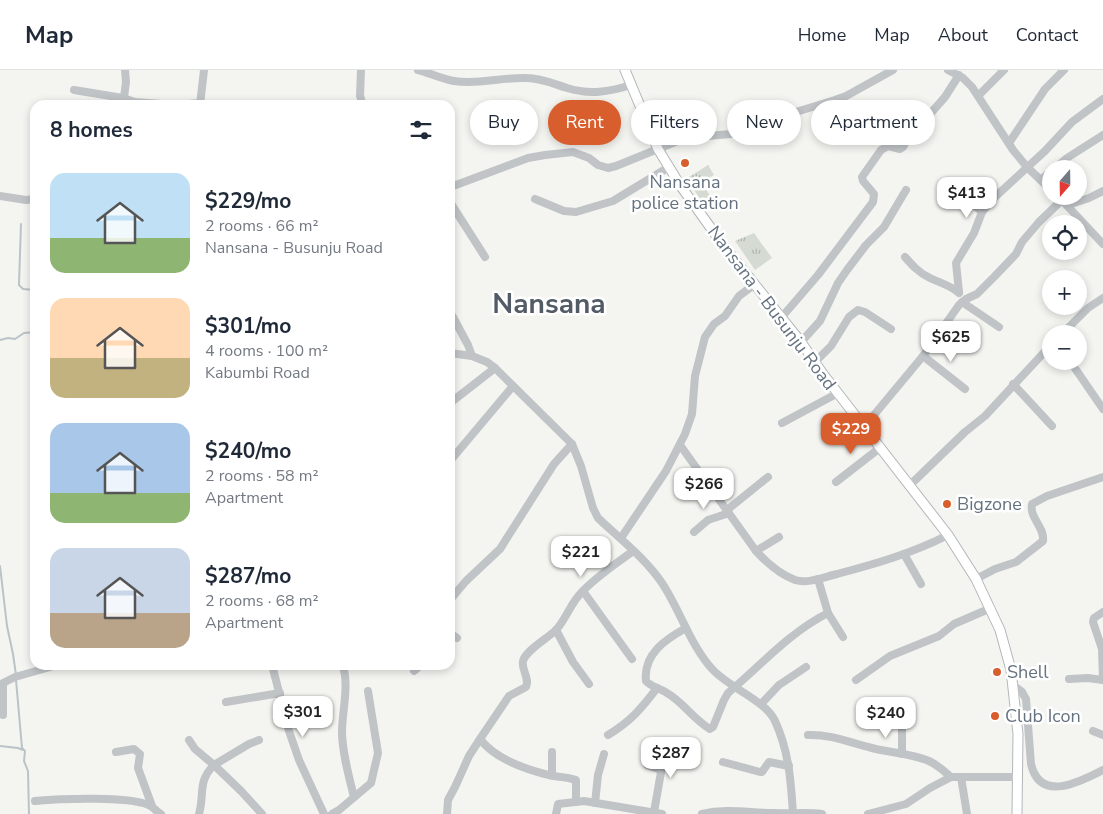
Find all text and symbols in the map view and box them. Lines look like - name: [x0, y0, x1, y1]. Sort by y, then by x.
- text: Map: [25, 19, 73, 51]
- text: Home: [798, 23, 846, 47]
- text: Map: [874, 23, 910, 47]
- text: About: [938, 23, 988, 47]
- text: Contact: [1016, 23, 1078, 47]
- chip: Buy: [470, 100, 538, 145]
- chip: Rent: [548, 100, 621, 145]
- chip: Filters: [631, 100, 717, 145]
- chip: New: [727, 100, 801, 145]
- chip: Apartment: [811, 100, 935, 145]
- text: 8 homes: [50, 116, 133, 144]
- icon: filters: [407, 116, 435, 144]
- marker: Nansana police station: [679, 157, 691, 169]
- north arrow: [1042, 160, 1088, 205]
- map controls: [1042, 160, 1087, 370]
- place label: Nansana police station: [631, 170, 739, 215]
- pin: $413: [937, 176, 997, 219]
- text: $413: [948, 182, 986, 204]
- text: $229/mo: [205, 187, 291, 215]
- icon: home: [90, 193, 150, 253]
- text: 2 rooms · 66 m²: [205, 215, 318, 237]
- button: locate: [1042, 215, 1087, 260]
- street label: Nansana - Busunju Road: [702, 221, 842, 395]
- text: Nansana - Busunju Road: [205, 237, 383, 259]
- button: +: [1042, 270, 1087, 315]
- district label: Nansana: [492, 285, 606, 323]
- text: $301/mo: [205, 312, 291, 340]
- icon: home: [90, 318, 150, 378]
- pin: $625: [921, 320, 981, 363]
- button: −: [1042, 325, 1087, 370]
- text: $625: [932, 326, 970, 348]
- text: 4 rooms · 100 m²: [205, 340, 328, 362]
- text: Kabumbi Road: [205, 362, 310, 384]
- pin: $229: [821, 412, 881, 455]
- text: $229: [832, 418, 870, 440]
- text: $240/mo: [205, 437, 291, 465]
- icon: home: [90, 443, 150, 503]
- text: 2 rooms · 58 m²: [205, 465, 318, 487]
- pin: $266: [674, 468, 734, 510]
- text: $266: [685, 473, 723, 495]
- text: Apartment: [205, 487, 283, 509]
- place label: Bigzone: [957, 492, 1022, 516]
- marker: Bigzone: [941, 498, 953, 510]
- pin: $221: [551, 536, 611, 578]
- text: $221: [562, 541, 600, 563]
- text: $287/mo: [205, 562, 291, 590]
- icon: home: [90, 568, 150, 628]
- text: 2 rooms · 68 m²: [205, 590, 318, 612]
- text: Apartment: [205, 612, 283, 634]
- place label: Shell: [1007, 660, 1049, 684]
- marker: Shell: [991, 666, 1003, 678]
- pin: $301: [273, 696, 333, 738]
- pin: $240: [856, 696, 916, 739]
- text: $301: [284, 701, 322, 723]
- text: $240: [867, 702, 905, 724]
- place label: Club Icon: [1005, 704, 1081, 728]
- marker: Club Icon: [989, 710, 1001, 722]
- pin: $287: [641, 736, 701, 779]
- text: $287: [652, 742, 690, 764]

